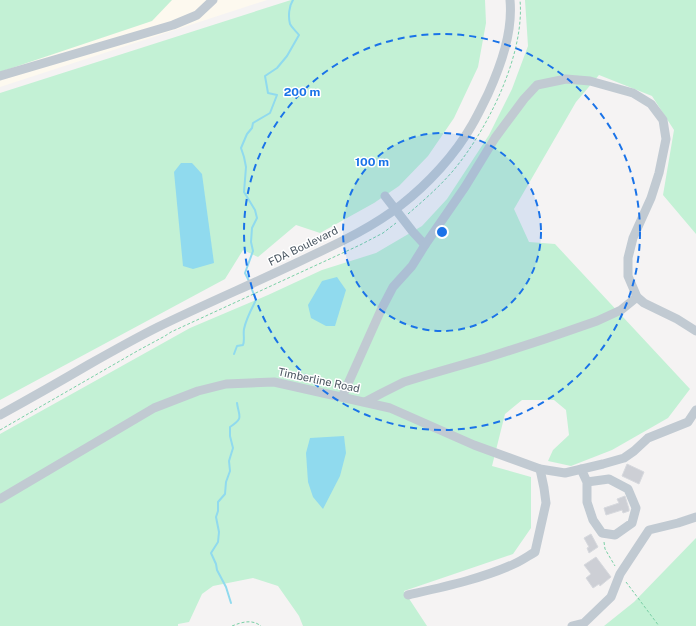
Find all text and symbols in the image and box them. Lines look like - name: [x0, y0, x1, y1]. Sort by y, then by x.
- text: 200 m: [284, 85, 320, 99]
- text: 100 m: [355, 155, 389, 169]
- street label: FDA Boulevard: [266, 224, 340, 268]
- centre of rings: [435, 225, 449, 239]
- street label: Timberline Road: [277, 365, 361, 395]

